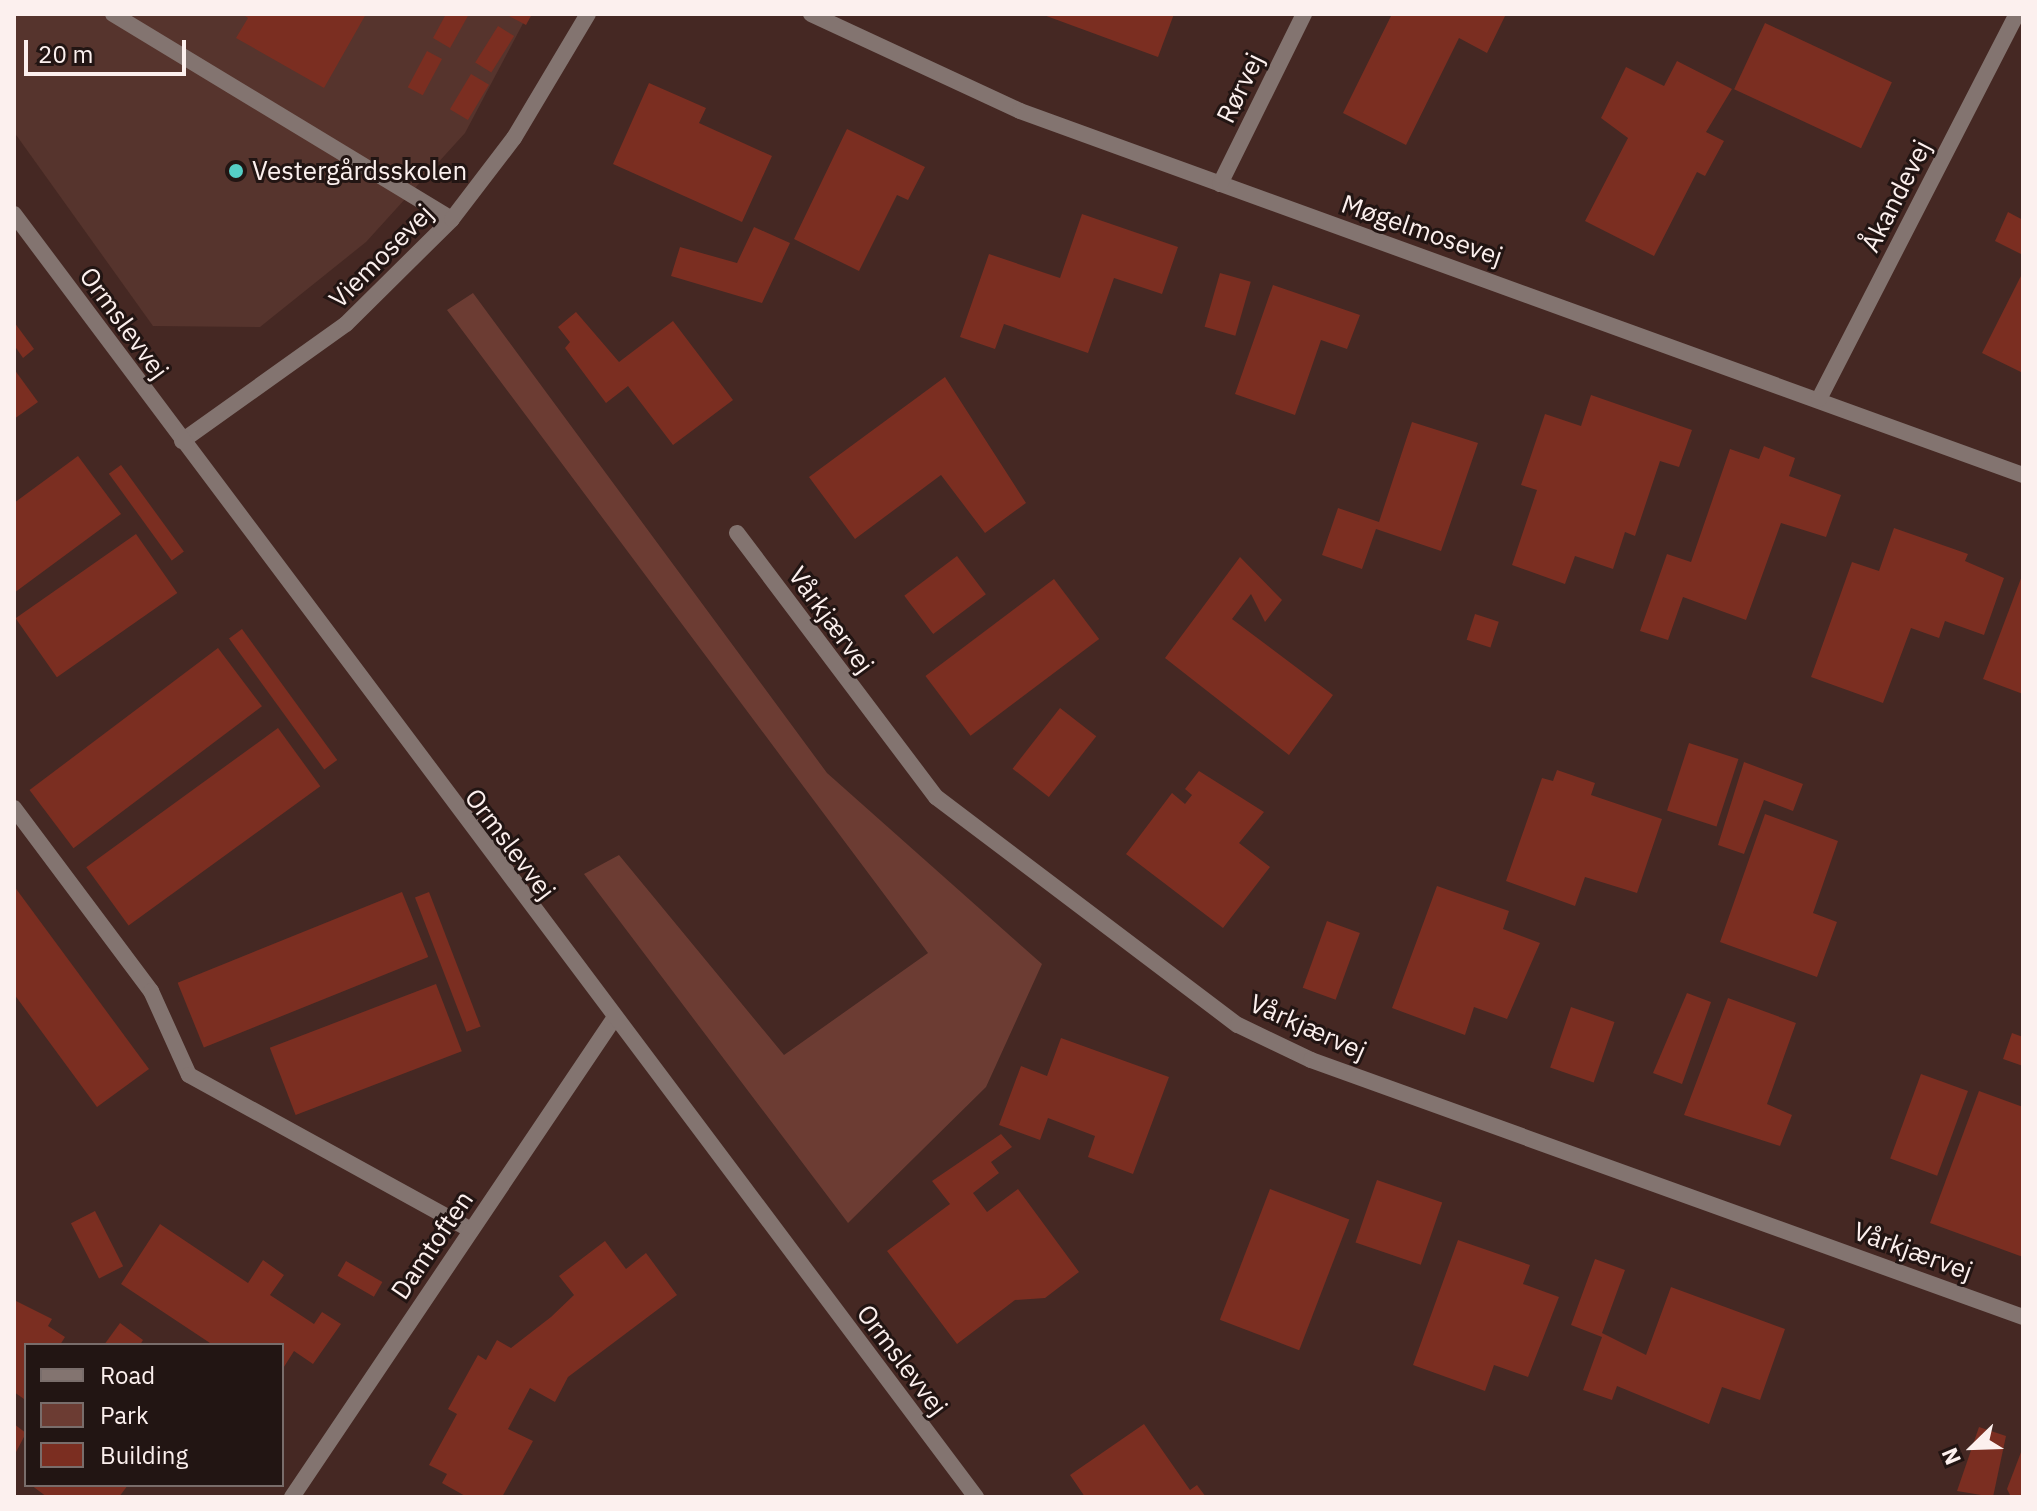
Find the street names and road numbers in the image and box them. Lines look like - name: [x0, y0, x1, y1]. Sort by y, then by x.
- street label: Rørvej: [1210, 48, 1270, 128]
- street label: Åkandevej: [1855, 135, 1937, 257]
- street label: Møgelmosevej: [1337, 188, 1507, 272]
- street label: Viemosevej: [323, 198, 439, 314]
- street label: Ormslevvej: [73, 261, 175, 385]
- street label: Vårkjærvej: [782, 561, 880, 679]
- street label: Ormslevvej: [458, 782, 562, 906]
- street label: Vårkjærvej: [1245, 987, 1371, 1067]
- street label: Damtoften: [384, 1185, 480, 1305]
- street label: Vårkjærvej: [1849, 1215, 1977, 1287]
- street label: Ormslevvej: [850, 1298, 954, 1422]

